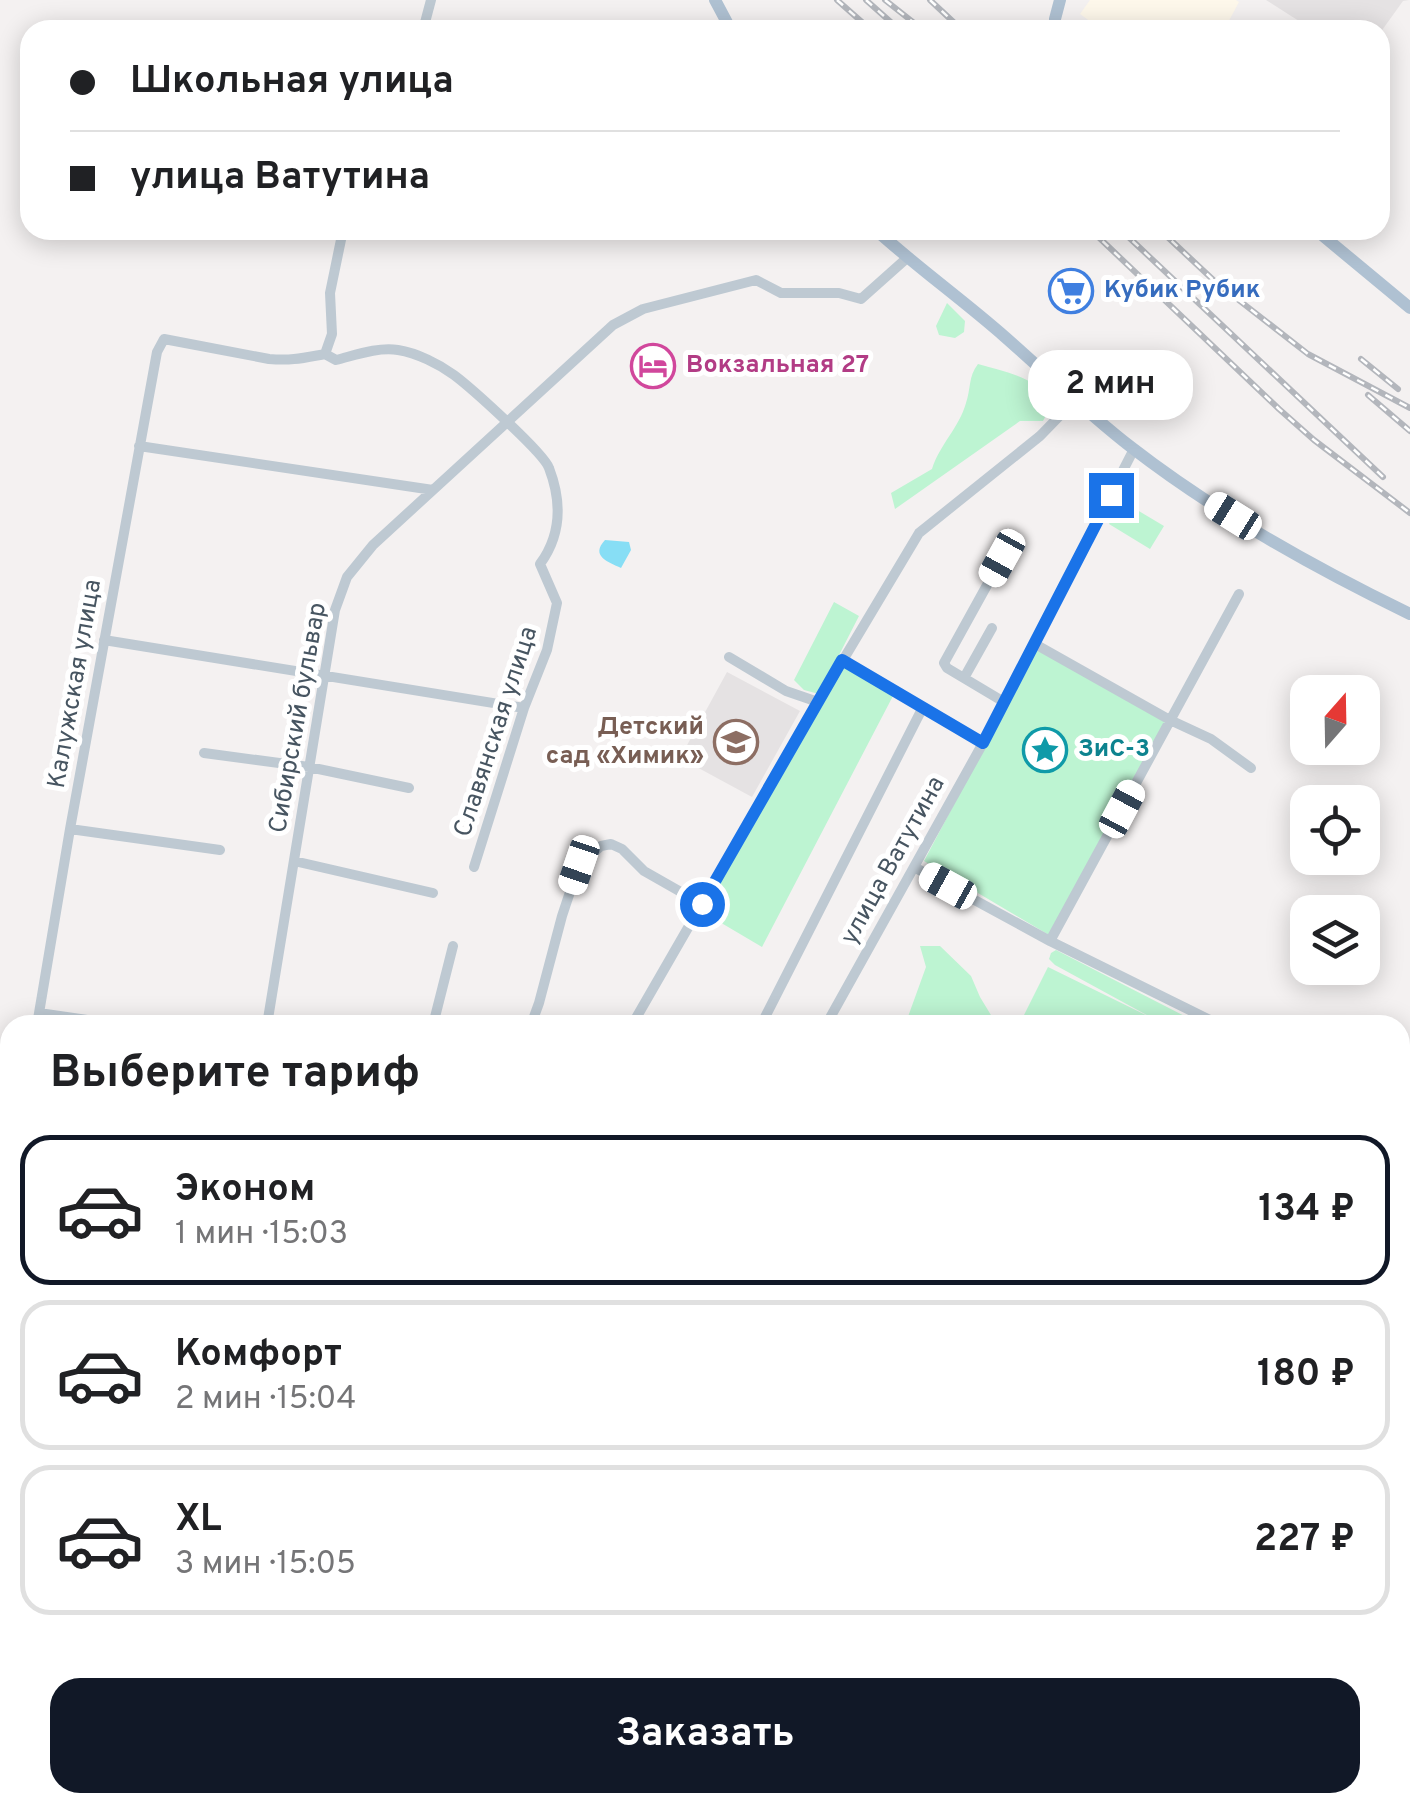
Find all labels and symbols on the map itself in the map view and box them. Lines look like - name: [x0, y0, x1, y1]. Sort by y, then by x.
- supermarket icon: Кубик Рубик: [1048, 268, 1094, 314]
- place label: Кубик Рубик: [1104, 275, 1260, 307]
- hotel icon: Вокзальная 27: [630, 343, 676, 389]
- place label: Вокзальная 27: [686, 350, 869, 382]
- callout: 2 мин: [1028, 350, 1194, 420]
- route end: [1089, 473, 1134, 518]
- car: [1200, 487, 1266, 545]
- car: [974, 524, 1030, 592]
- street label: Калужская улица: [42, 577, 110, 791]
- street label: Сибирский бульвар: [263, 600, 335, 836]
- street label: Славянская улица: [448, 623, 546, 841]
- north arrow: [1290, 675, 1380, 765]
- place label: Детский сад «Химик»: [546, 712, 704, 773]
- school or university icon: Детский сад «Химик»: [713, 719, 759, 765]
- place icon: ЗиС-3: [1022, 727, 1068, 773]
- place label: ЗиС-3: [1078, 734, 1150, 766]
- street label: улица Ватутина: [835, 771, 953, 951]
- car: [1095, 775, 1149, 843]
- car: [555, 832, 603, 898]
- car: [914, 858, 982, 914]
- route start: [680, 882, 725, 927]

